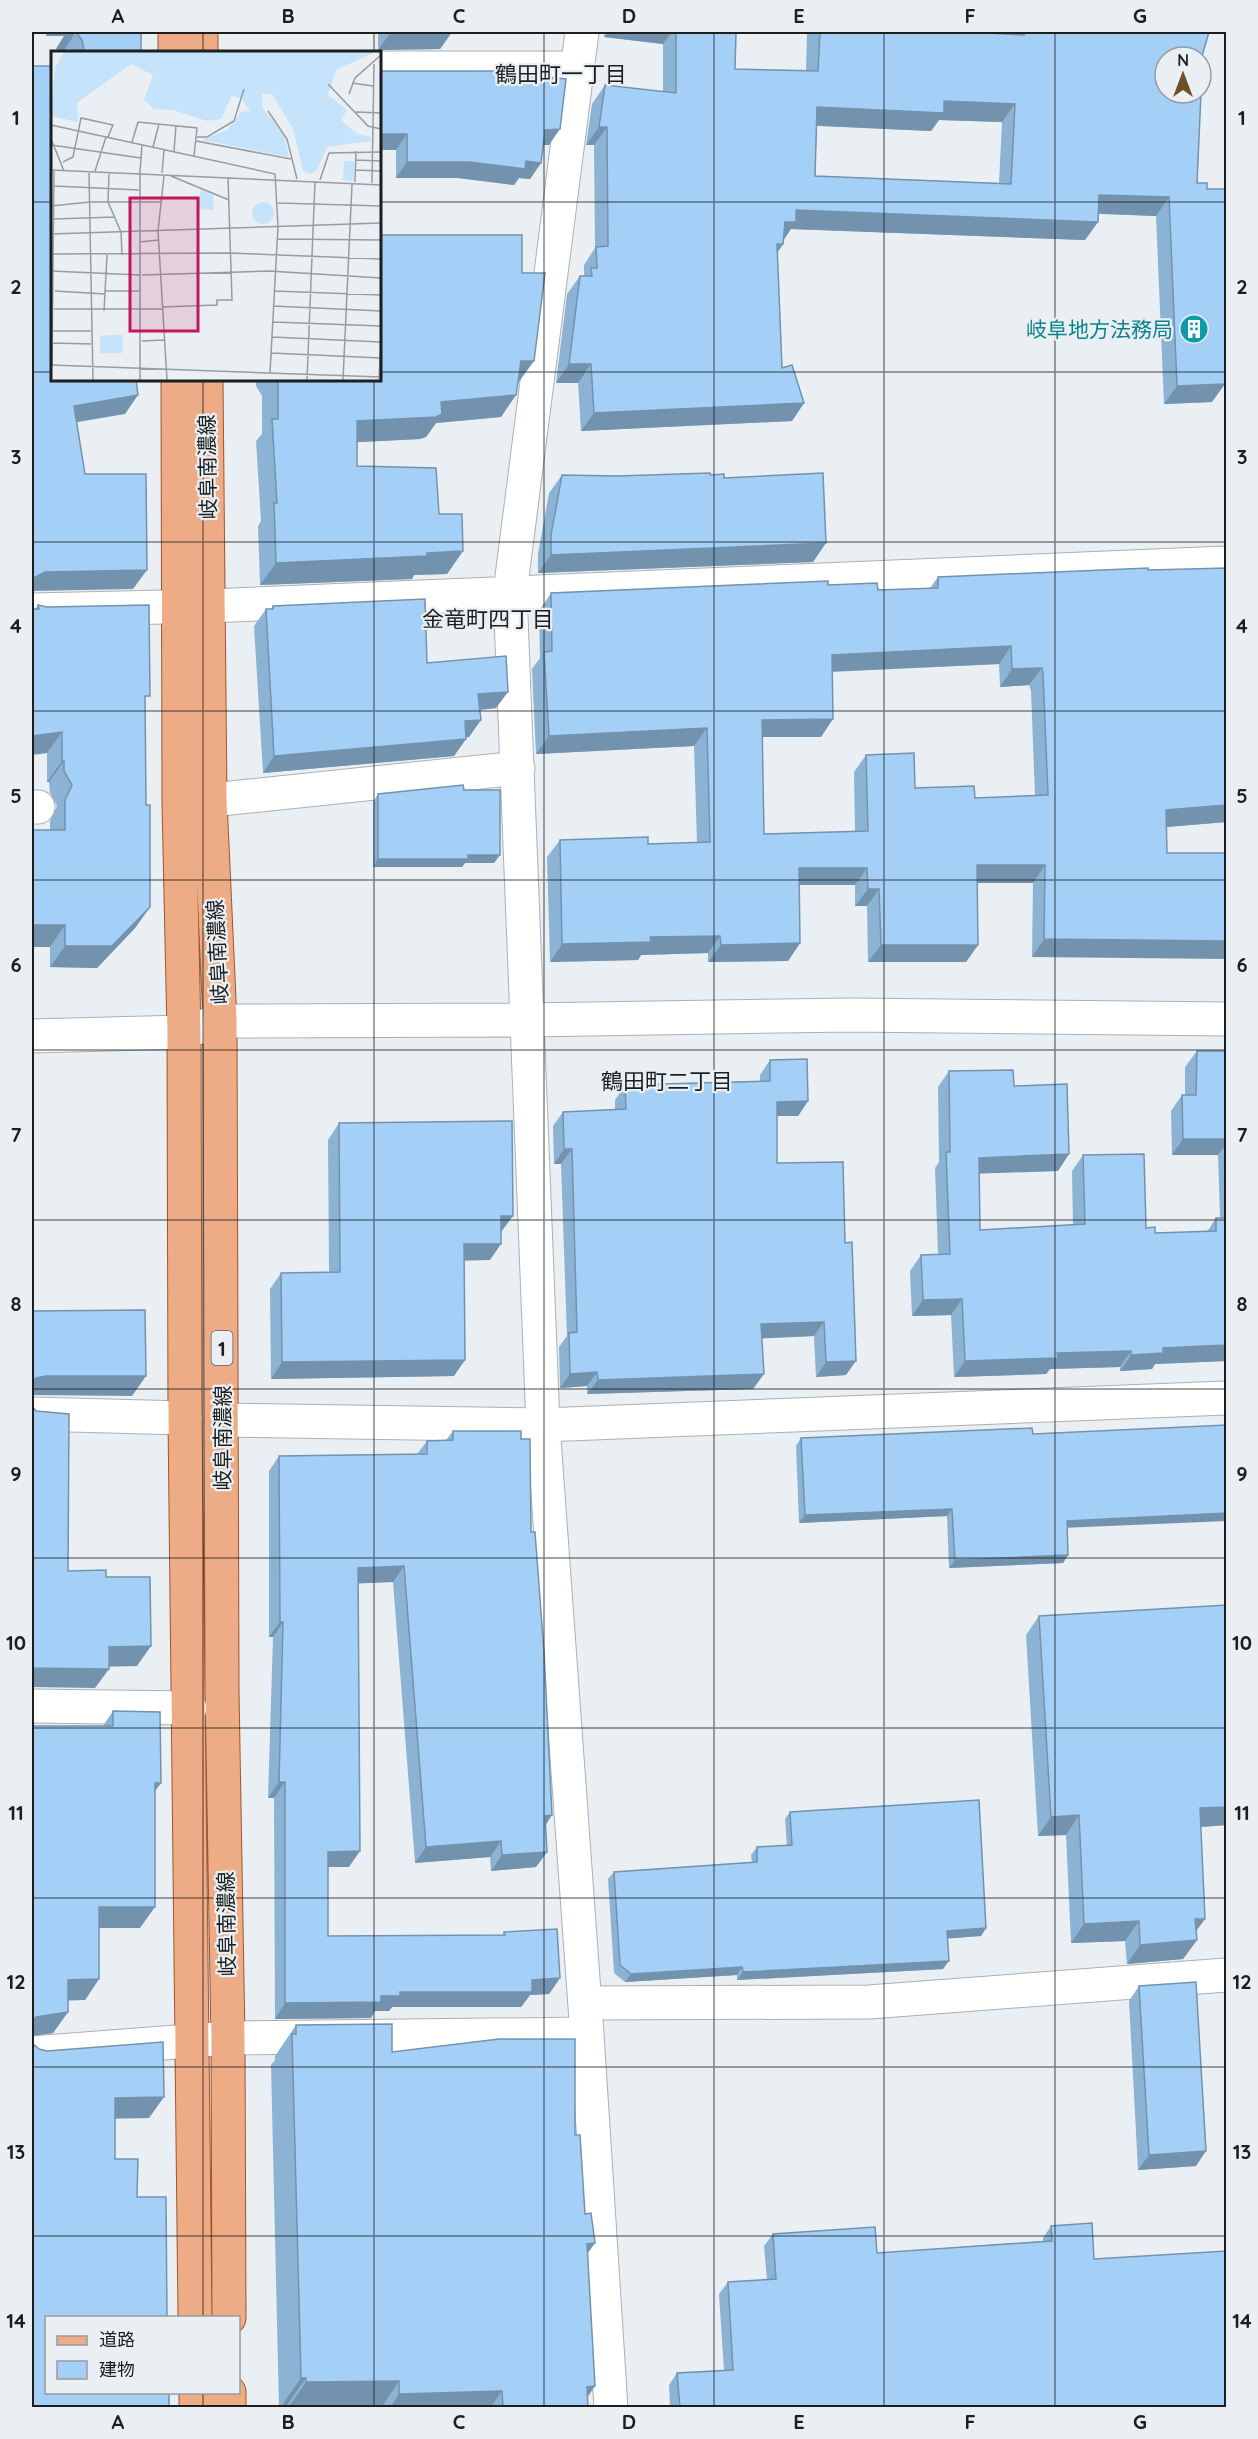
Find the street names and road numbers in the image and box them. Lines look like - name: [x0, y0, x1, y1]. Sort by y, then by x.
- street label: 岐阜南濃線: [193, 414, 221, 520]
- street label: 岐阜南濃線: [201, 899, 233, 1005]
- road number: 1: [212, 1331, 232, 1365]
- street label: 岐阜南濃線: [209, 1386, 235, 1491]
- street label: 岐阜南濃線: [212, 1871, 240, 1977]

